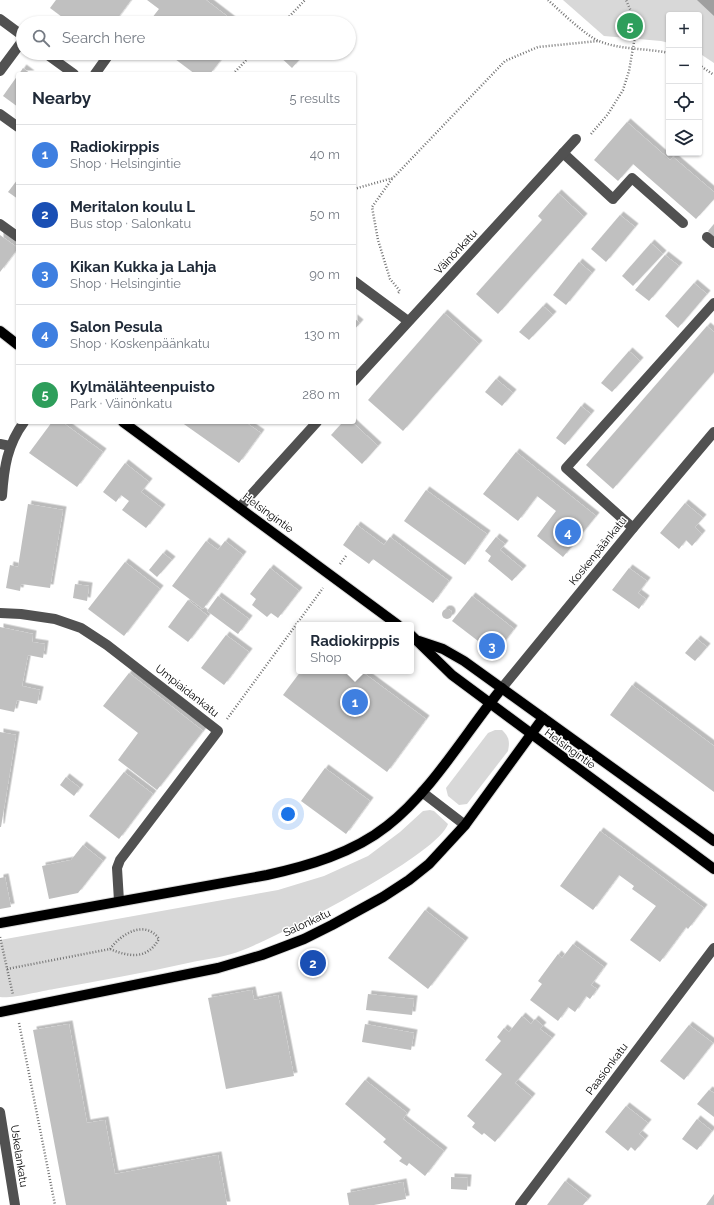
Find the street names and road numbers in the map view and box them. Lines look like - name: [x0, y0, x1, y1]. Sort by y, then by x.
- street label: Väinönkatu: [432, 227, 480, 277]
- street label: Helsingintie: [240, 490, 296, 536]
- street label: Koskenpäänkatu: [566, 514, 630, 588]
- street label: Umpiaidankatu: [153, 662, 221, 720]
- street label: Helsingintie: [542, 726, 598, 772]
- street label: Salonkatu: [281, 906, 333, 940]
- street label: Paasionkatu: [583, 1041, 631, 1097]
- street label: Uskelankatu: [8, 1124, 30, 1188]

